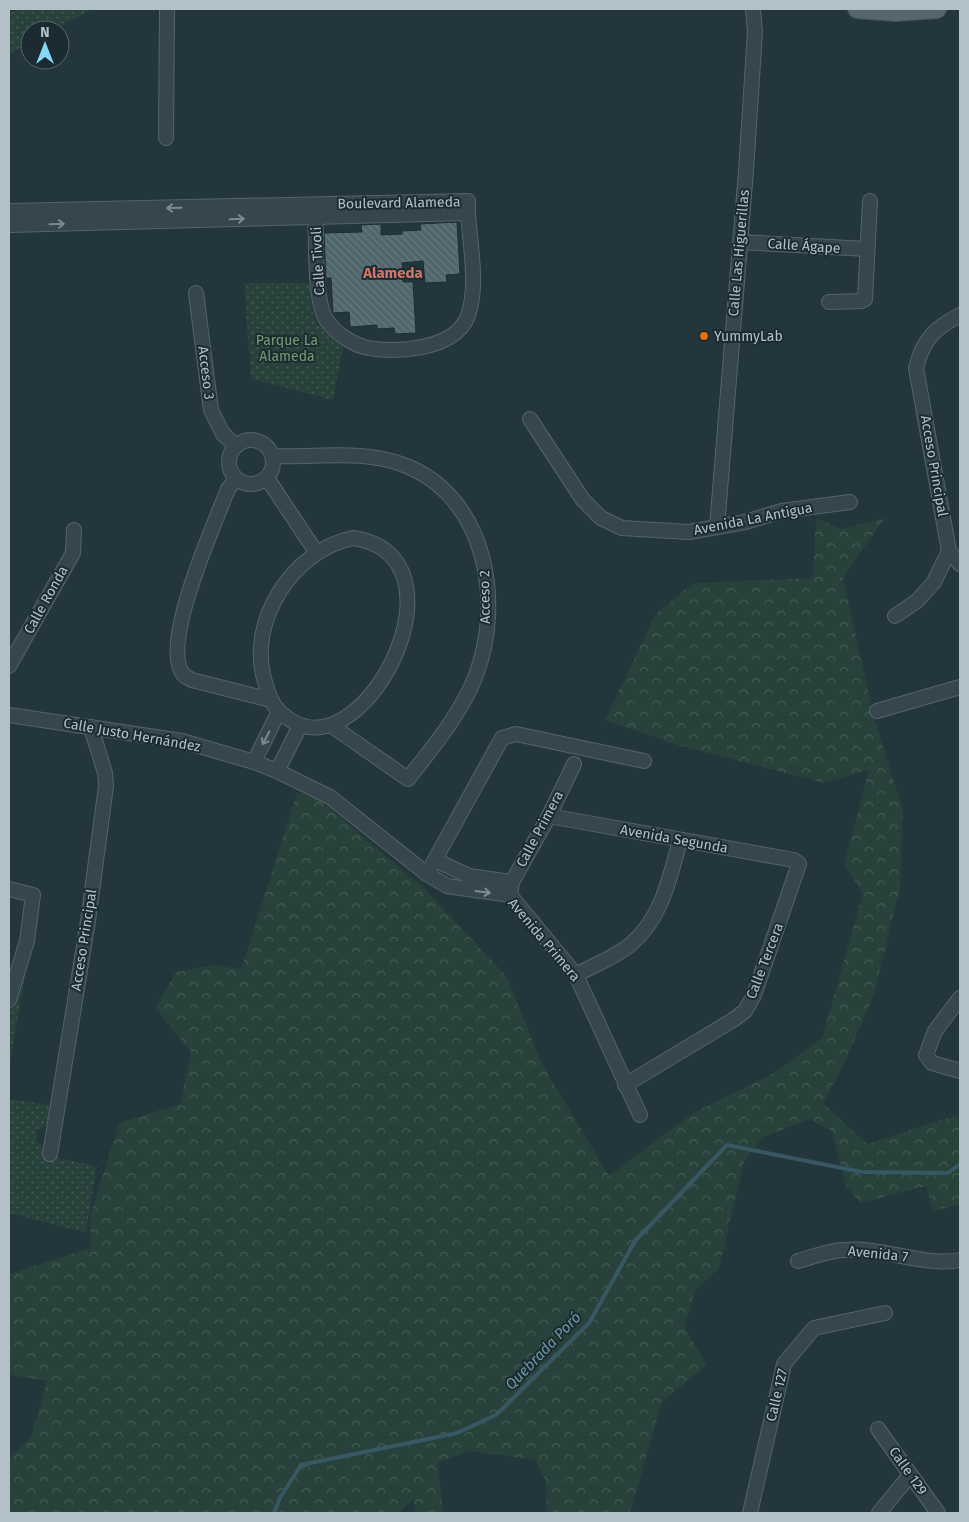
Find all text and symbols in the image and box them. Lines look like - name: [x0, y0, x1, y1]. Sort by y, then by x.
- north arrow: [20, 20, 70, 70]
- text: N: [40, 24, 50, 41]
- street label: Calle Las Higuerillas: [725, 188, 753, 317]
- street label: Boulevard Alameda: [337, 193, 461, 213]
- one-way arrow: [166, 203, 182, 213]
- one-way arrow: [229, 214, 245, 224]
- one-way arrow: [49, 219, 65, 229]
- street label: Calle Tivoli: [308, 226, 328, 296]
- street label: Calle Ágape: [767, 234, 841, 257]
- district label: Alameda: [362, 264, 423, 282]
- place label: YummyLab: [714, 328, 783, 345]
- marker: YummyLab: [698, 330, 710, 342]
- park label: Parque La Alameda: [256, 332, 318, 365]
- street label: Acceso 3: [194, 345, 218, 401]
- street label: Acceso Principal: [917, 414, 951, 518]
- street label: Avenida La Antigua: [692, 499, 814, 539]
- street label: Calle Ronda: [20, 563, 72, 637]
- street label: Acceso 2: [476, 570, 494, 624]
- street label: Calle Justo Hernández: [62, 715, 202, 755]
- one-way arrow: [261, 730, 271, 745]
- street label: Calle Primera: [513, 788, 567, 870]
- street label: Avenida Segunda: [619, 821, 729, 857]
- one-way arrow: [475, 887, 491, 897]
- street label: Acceso Principal: [68, 888, 100, 992]
- street label: Avenida Primera: [504, 895, 584, 985]
- street label: Calle Tercera: [743, 920, 787, 1002]
- street label: Avenida 7: [847, 1242, 909, 1266]
- water label: Quebrada Poró: [501, 1308, 585, 1394]
- street label: Calle 127: [763, 1367, 791, 1423]
- street label: Calle 129: [885, 1444, 931, 1498]

